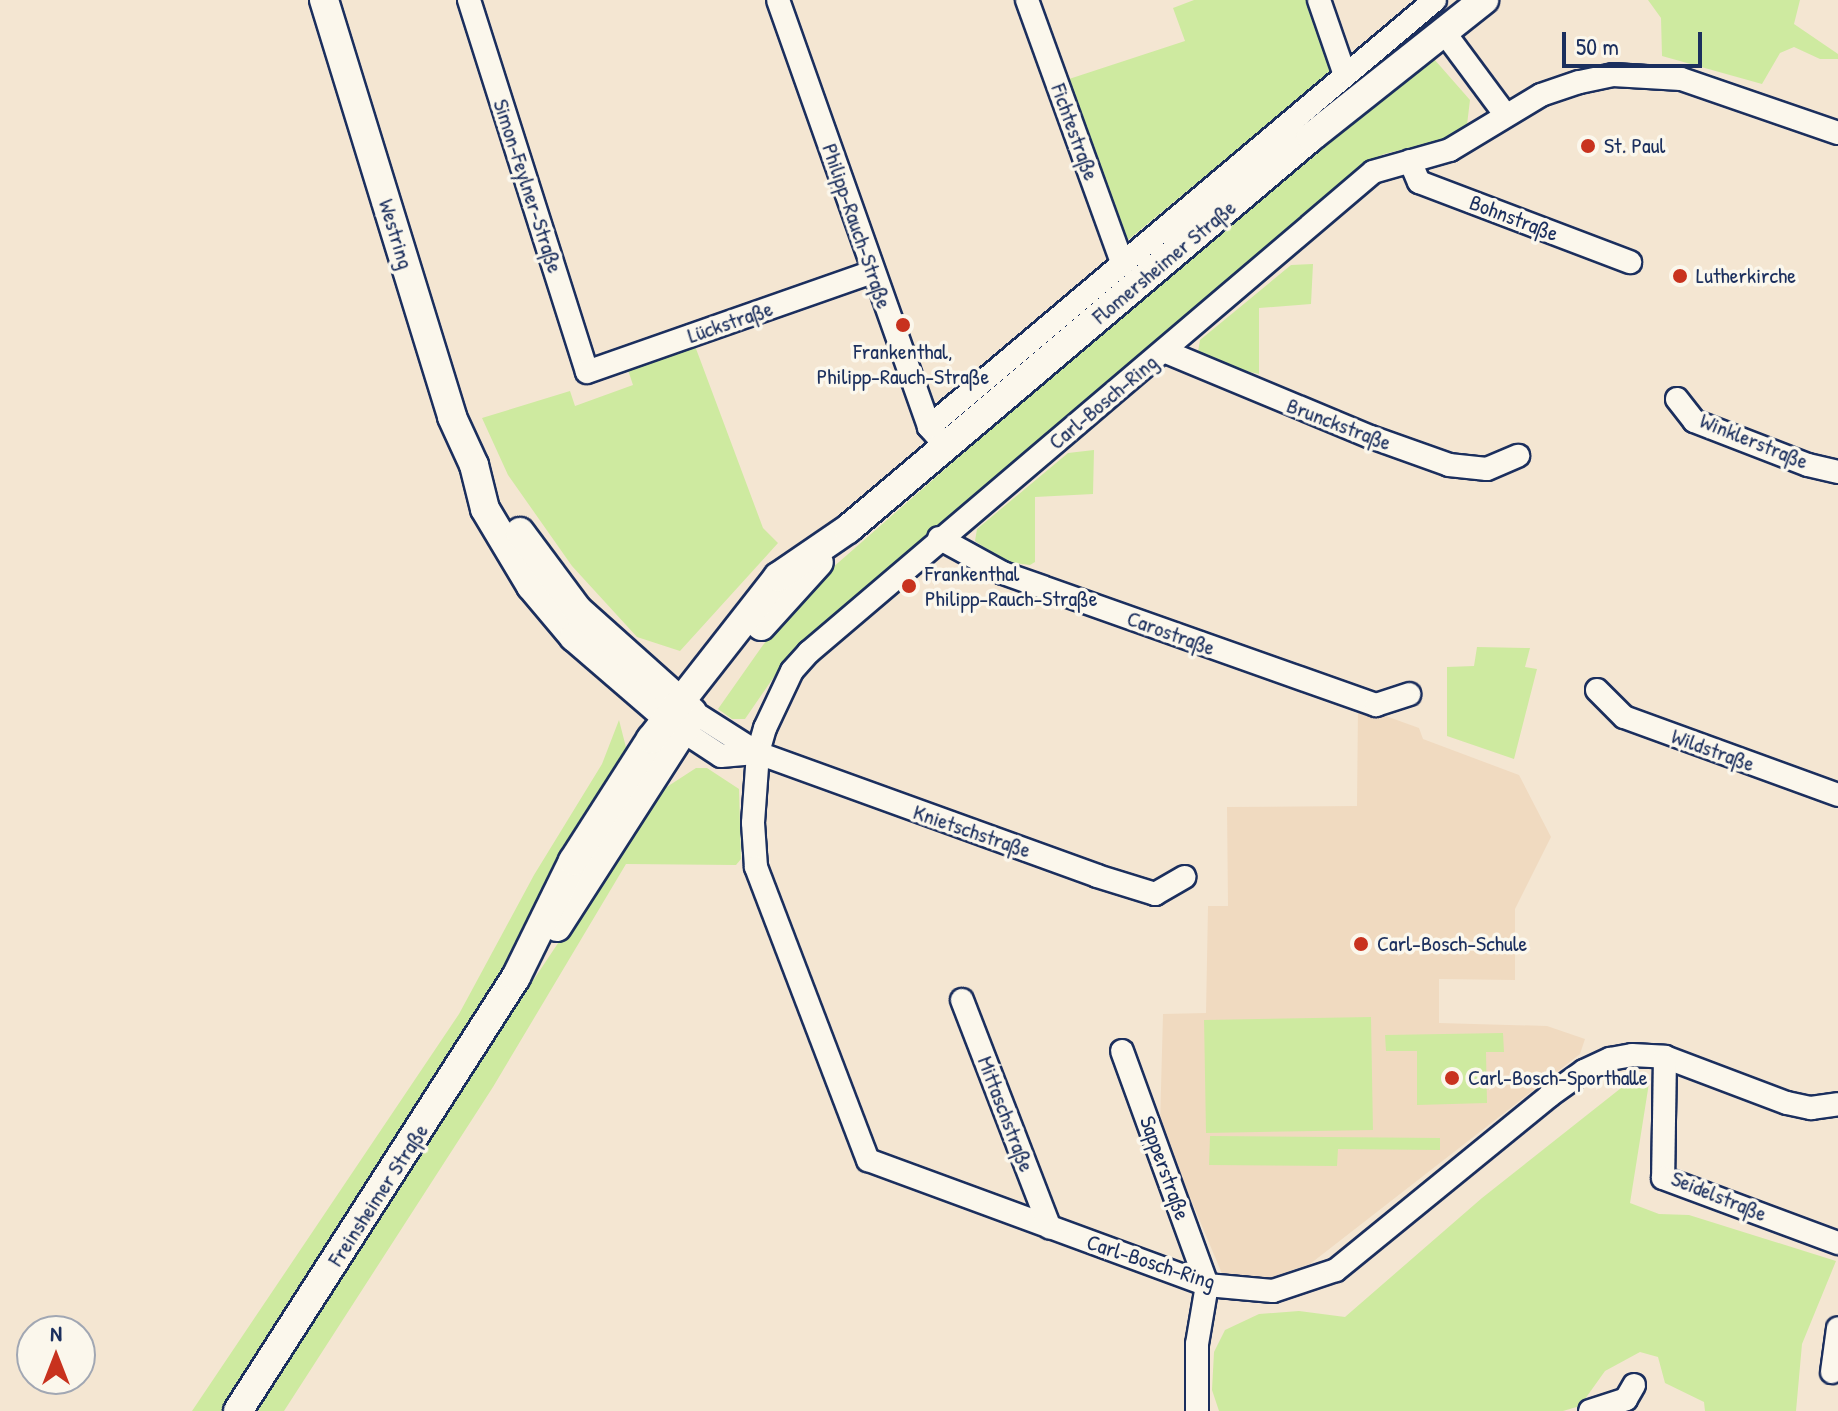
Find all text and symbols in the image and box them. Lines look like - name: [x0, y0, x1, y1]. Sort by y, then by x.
- scale bar: [1566, 16, 1706, 66]
- text: 50 m: [1576, 30, 1619, 62]
- street label: Fichtestraße: [1045, 80, 1105, 184]
- street label: Simon-Feylner-Straße: [487, 96, 569, 276]
- place label: St. Paul: [1604, 133, 1665, 159]
- marker: St. Paul: [1579, 137, 1597, 155]
- street label: Philipp-Rauch-Straße: [816, 140, 898, 312]
- street label: Bohnstraße: [1466, 189, 1562, 247]
- street label: Flomersheimer Straße: [1087, 194, 1241, 330]
- street label: Westring: [373, 196, 419, 272]
- place label: Lutherkirche: [1696, 263, 1796, 289]
- marker: Lutherkirche: [1671, 267, 1689, 285]
- street label: Lückstraße: [684, 295, 776, 349]
- marker: Frankenthal, Philipp-Rauch-Straße: [894, 316, 912, 334]
- place label: Frankenthal, Philipp-Rauch-Straße: [817, 338, 989, 390]
- street label: Carl-Bosch-Ring: [1043, 349, 1163, 455]
- street label: Brunckstraße: [1283, 392, 1395, 456]
- street label: Winklerstraße: [1696, 407, 1812, 475]
- place label: Frankenthal Philipp-Rauch-Straße: [925, 560, 1097, 612]
- marker: Frankenthal Philipp-Rauch-Straße: [900, 577, 918, 595]
- street label: Carostraße: [1123, 605, 1219, 661]
- street label: Wildstraße: [1668, 723, 1758, 777]
- street label: Knietschstraße: [910, 799, 1034, 863]
- place label: Carl-Bosch-Schule: [1377, 931, 1527, 957]
- marker: Carl-Bosch-Schule: [1352, 935, 1370, 953]
- street label: Mittaschstraße: [972, 1053, 1040, 1175]
- place label: Carl-Bosch-Sporthalle: [1468, 1065, 1648, 1091]
- marker: Carl-Bosch-Sporthalle: [1443, 1069, 1461, 1087]
- street label: Sapperstraße: [1134, 1113, 1196, 1223]
- street label: Freinsheimer Straße: [322, 1119, 434, 1271]
- street label: Seidelstraße: [1667, 1165, 1771, 1227]
- street label: Carl-Bosch-Ring: [1083, 1229, 1219, 1295]
- north arrow: [16, 1315, 96, 1395]
- text: N: [50, 1318, 62, 1348]

